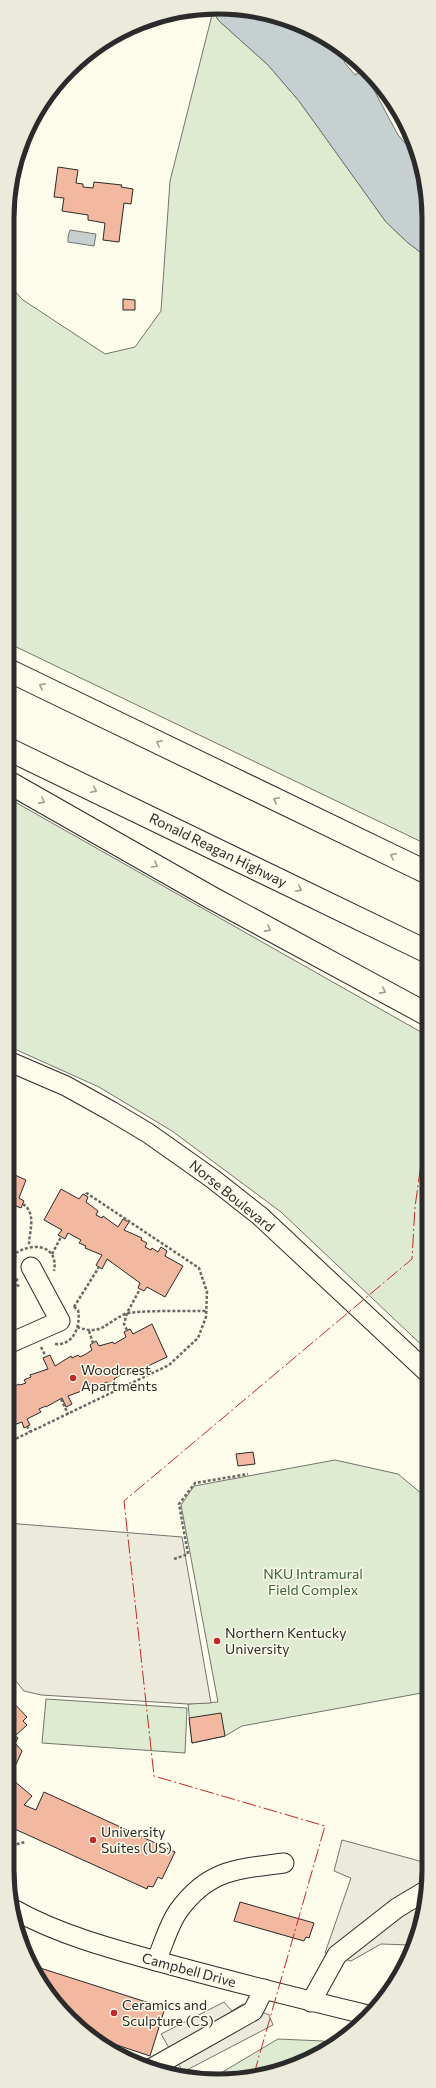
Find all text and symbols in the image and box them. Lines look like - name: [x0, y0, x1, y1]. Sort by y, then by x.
- one-way arrow: [38, 683, 46, 691]
- one-way arrow: [155, 740, 163, 748]
- one-way arrow: [89, 785, 97, 793]
- one-way arrow: [38, 796, 45, 803]
- one-way arrow: [272, 797, 280, 804]
- street label: Ronald Reagan Highway: [147, 809, 290, 890]
- one-way arrow: [390, 853, 397, 861]
- one-way arrow: [151, 861, 158, 868]
- one-way arrow: [295, 884, 302, 892]
- one-way arrow: [264, 924, 272, 931]
- one-way arrow: [378, 986, 386, 994]
- street label: Norse Boulevard: [186, 1156, 278, 1235]
- place label: Woodcrest Apartments: [81, 1361, 157, 1394]
- marker: Woodcrest Apartments: [68, 1373, 78, 1383]
- park label: NKU Intramural Field Complex: [263, 1565, 363, 1598]
- place label: Northern Kentucky University: [225, 1624, 347, 1657]
- marker: Northern Kentucky University: [212, 1636, 222, 1646]
- place label: University Suites (US): [101, 1823, 172, 1856]
- marker: University Suites (US): [88, 1835, 98, 1845]
- street label: Campbell Drive: [140, 1949, 238, 1990]
- place label: Ceramics and Sculpture (CS): [122, 1996, 214, 2029]
- marker: Ceramics and Sculpture (CS): [109, 2008, 119, 2018]

